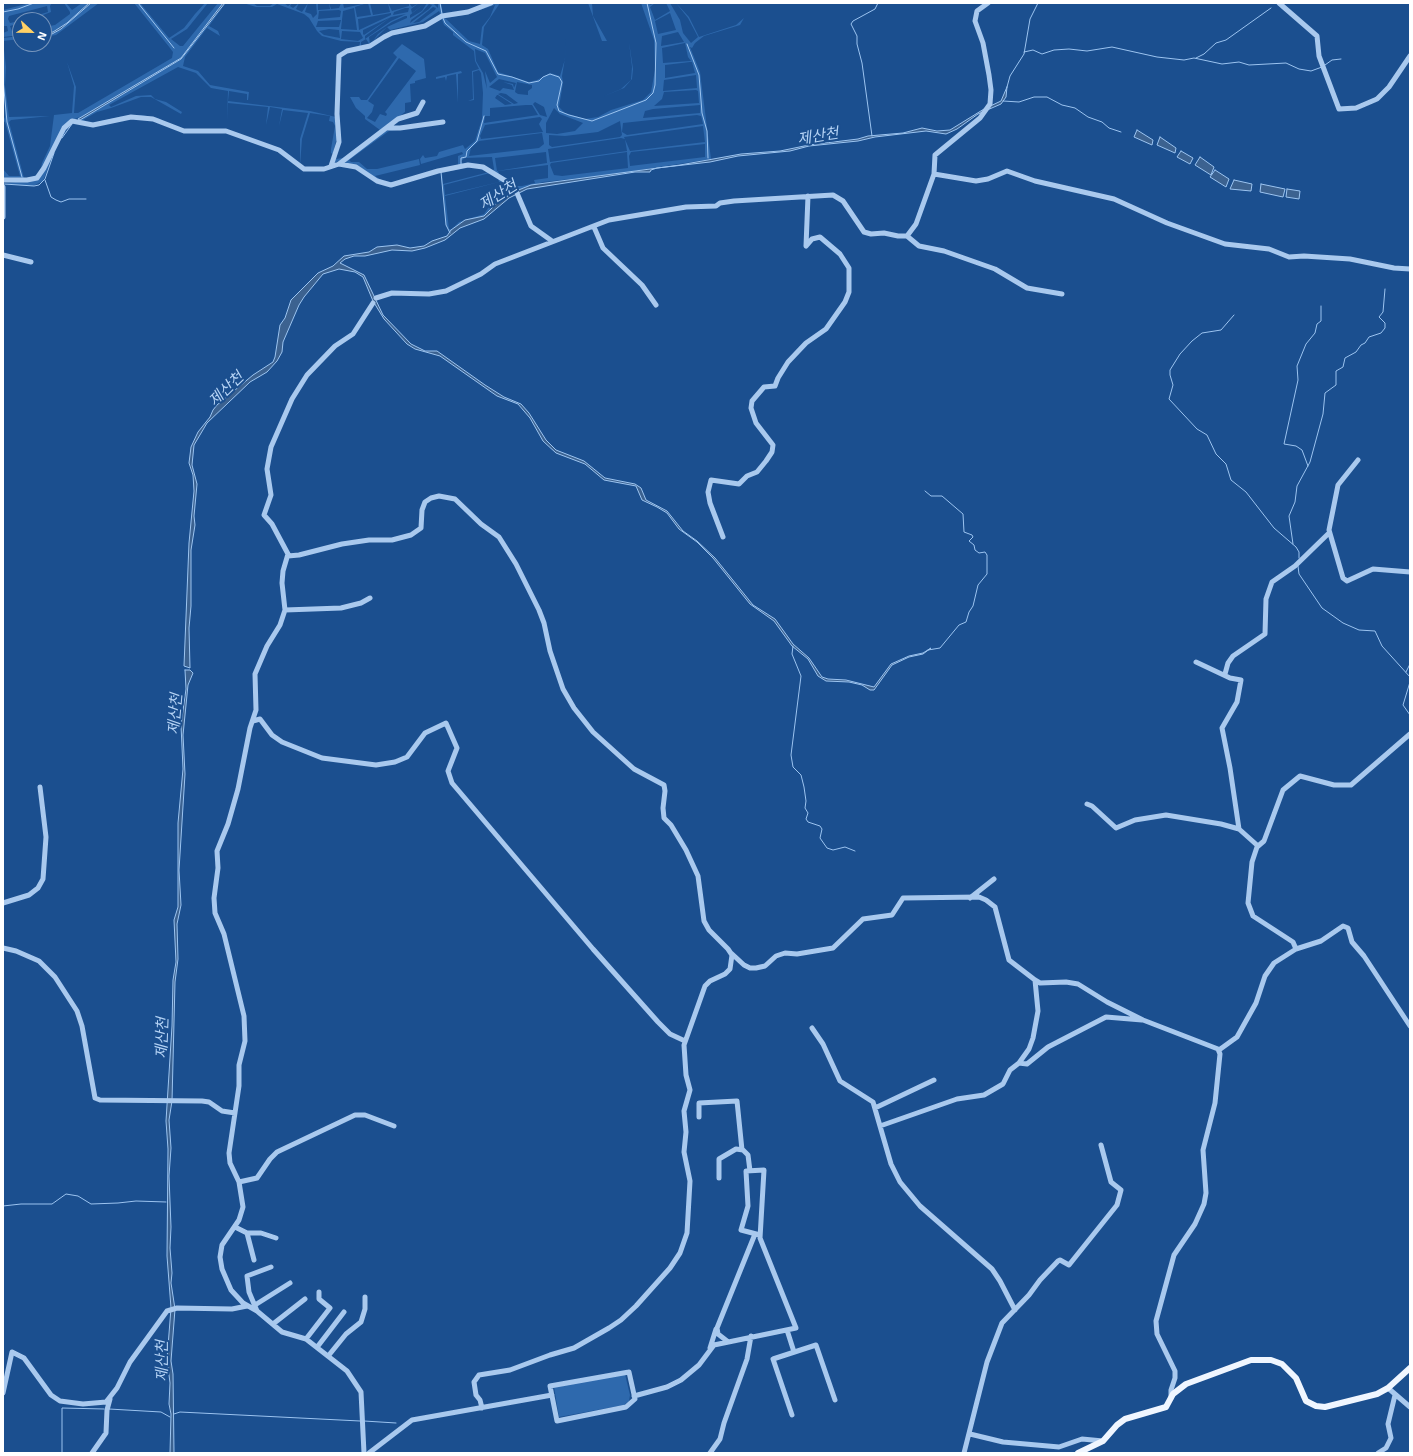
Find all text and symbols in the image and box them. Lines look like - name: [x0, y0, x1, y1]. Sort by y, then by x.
- north arrow: [12, 12, 52, 52]
- text: N: [35, 30, 50, 42]
- water label: 제산천: [796, 124, 840, 148]
- water label: 제산천: [476, 176, 520, 214]
- water label: 제산천: [205, 368, 247, 410]
- water label: 제산천: [164, 693, 186, 735]
- water label: 제산천: [152, 1017, 172, 1059]
- water label: 제산천: [153, 1340, 171, 1382]

